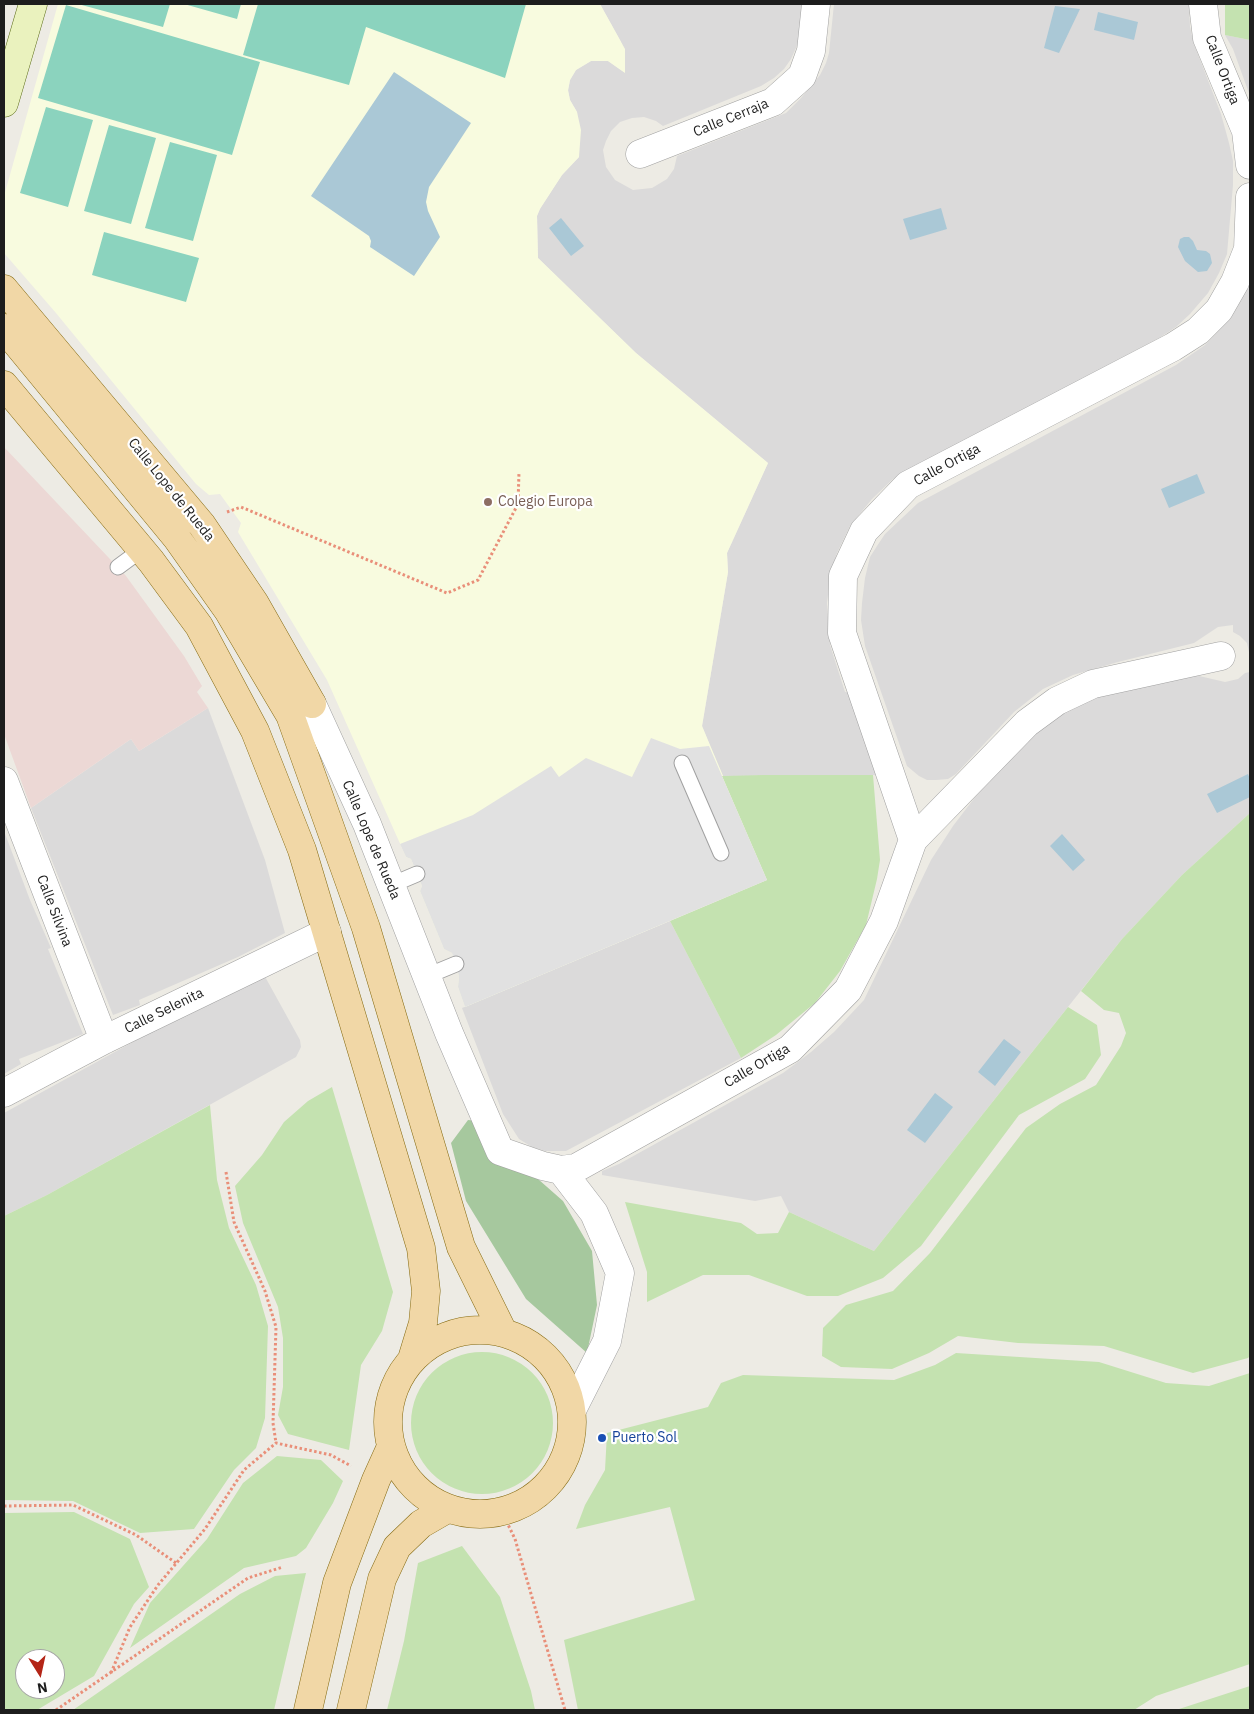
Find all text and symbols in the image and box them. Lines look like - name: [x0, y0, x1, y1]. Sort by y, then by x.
- street label: Calle Ortiga: [1201, 33, 1243, 107]
- street label: Calle Cerraja: [691, 95, 771, 141]
- street label: Calle Lope de Rueda: [124, 435, 218, 545]
- street label: Calle Ortiga: [911, 440, 983, 490]
- place label: Colegio Europa: [498, 494, 593, 510]
- marker: Colegio Europa: [482, 496, 494, 508]
- street label: Calle Lope de Rueda: [338, 778, 404, 902]
- street label: Calle Silvina: [33, 873, 75, 949]
- street label: Calle Selenita: [122, 985, 206, 1037]
- street label: Calle Ortiga: [721, 1040, 793, 1092]
- place label: Puerto Sol: [612, 1430, 677, 1446]
- marker: Puerto Sol: [596, 1432, 608, 1444]
- north arrow: [15, 1649, 65, 1699]
- text: N: [36, 1678, 49, 1698]

